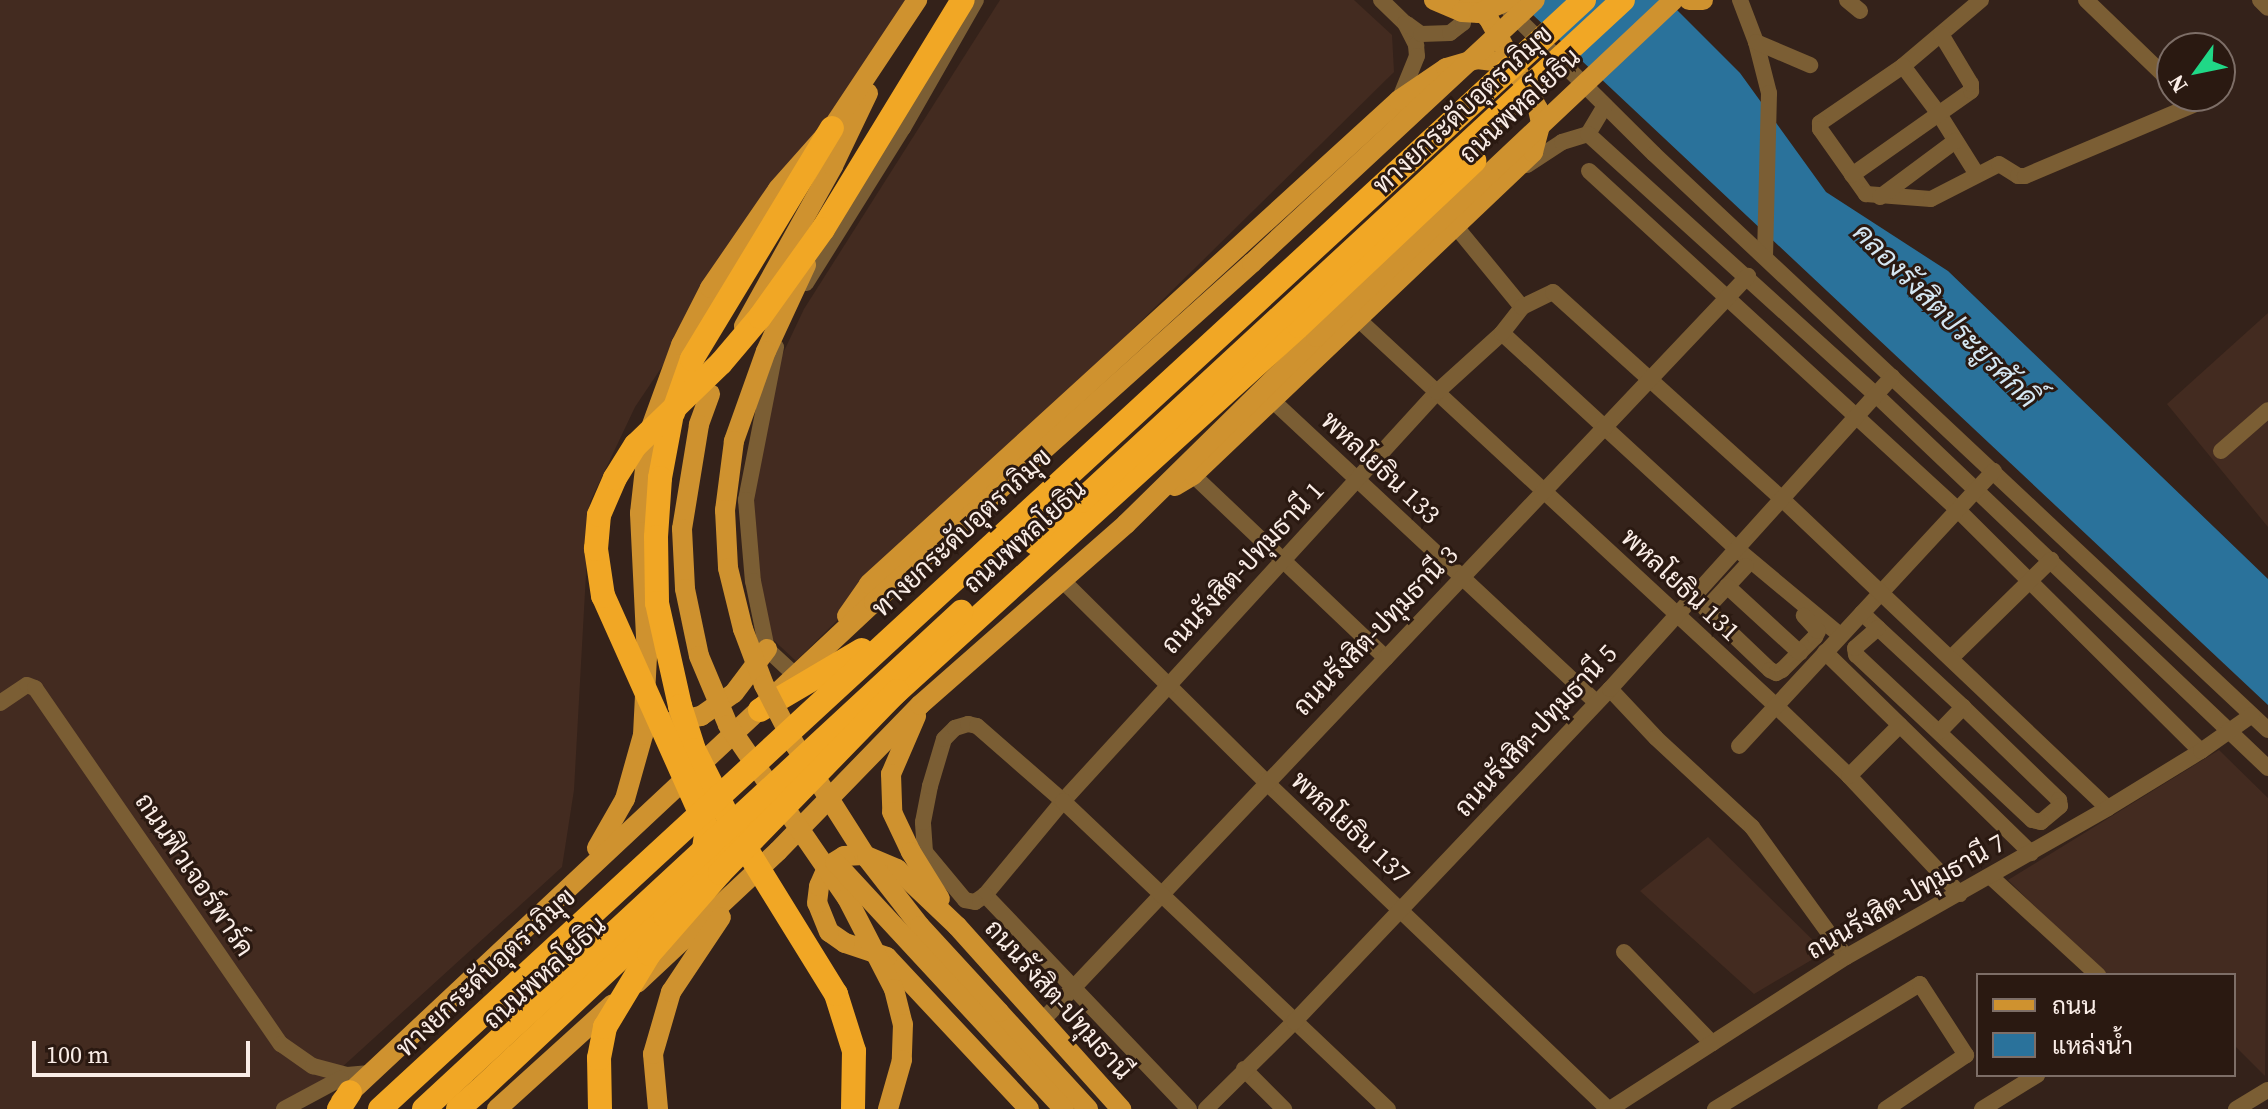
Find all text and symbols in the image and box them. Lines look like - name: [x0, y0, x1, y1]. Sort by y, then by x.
- street label: ทางยกระดับอุตราภิมุข: [1367, 19, 1559, 201]
- north arrow: [2156, 32, 2236, 112]
- street label: ถนนพหลโยธิน: [1453, 42, 1587, 170]
- text: N: [2161, 69, 2194, 99]
- water label: คลองรังสิตประยูรศักดิ์: [1847, 216, 2045, 414]
- street label: พหลโยธิน 133: [1314, 405, 1446, 531]
- street label: ทางยกระดับอุตราภิมุข: [866, 442, 1058, 624]
- street label: ถนนพหลโยธิน: [957, 474, 1093, 600]
- street label: ถนนรังสิต-ปทุมธานี 1: [1155, 475, 1331, 661]
- street label: พหลโยธิน 131: [1614, 522, 1746, 648]
- street label: ถนนรังสิต-ปทุมธานี 3: [1287, 540, 1465, 722]
- street label: ถนนรังสิต-ปทุมธานี 5: [1448, 638, 1624, 824]
- street label: พหลโยธิน 137: [1284, 765, 1416, 891]
- street label: ถนนฟิวเจอร์พาร์ค: [128, 787, 260, 963]
- street label: ถนนรังสิต-ปทุมธานี 7: [1801, 827, 2011, 967]
- street label: ทางยกระดับอุตราภิมุข: [390, 882, 582, 1064]
- street label: ถนนพหลโยธิน: [477, 910, 613, 1036]
- street label: ถนนรังสิต-ปทุมธานี: [978, 913, 1138, 1087]
- legend: [1976, 973, 2236, 1077]
- text: ถนน: [2052, 989, 2097, 1022]
- scale bar: [36, 1025, 254, 1075]
- text: แหล่งน้ำ: [2052, 1029, 2133, 1062]
- text: 100 m: [46, 1038, 109, 1071]

